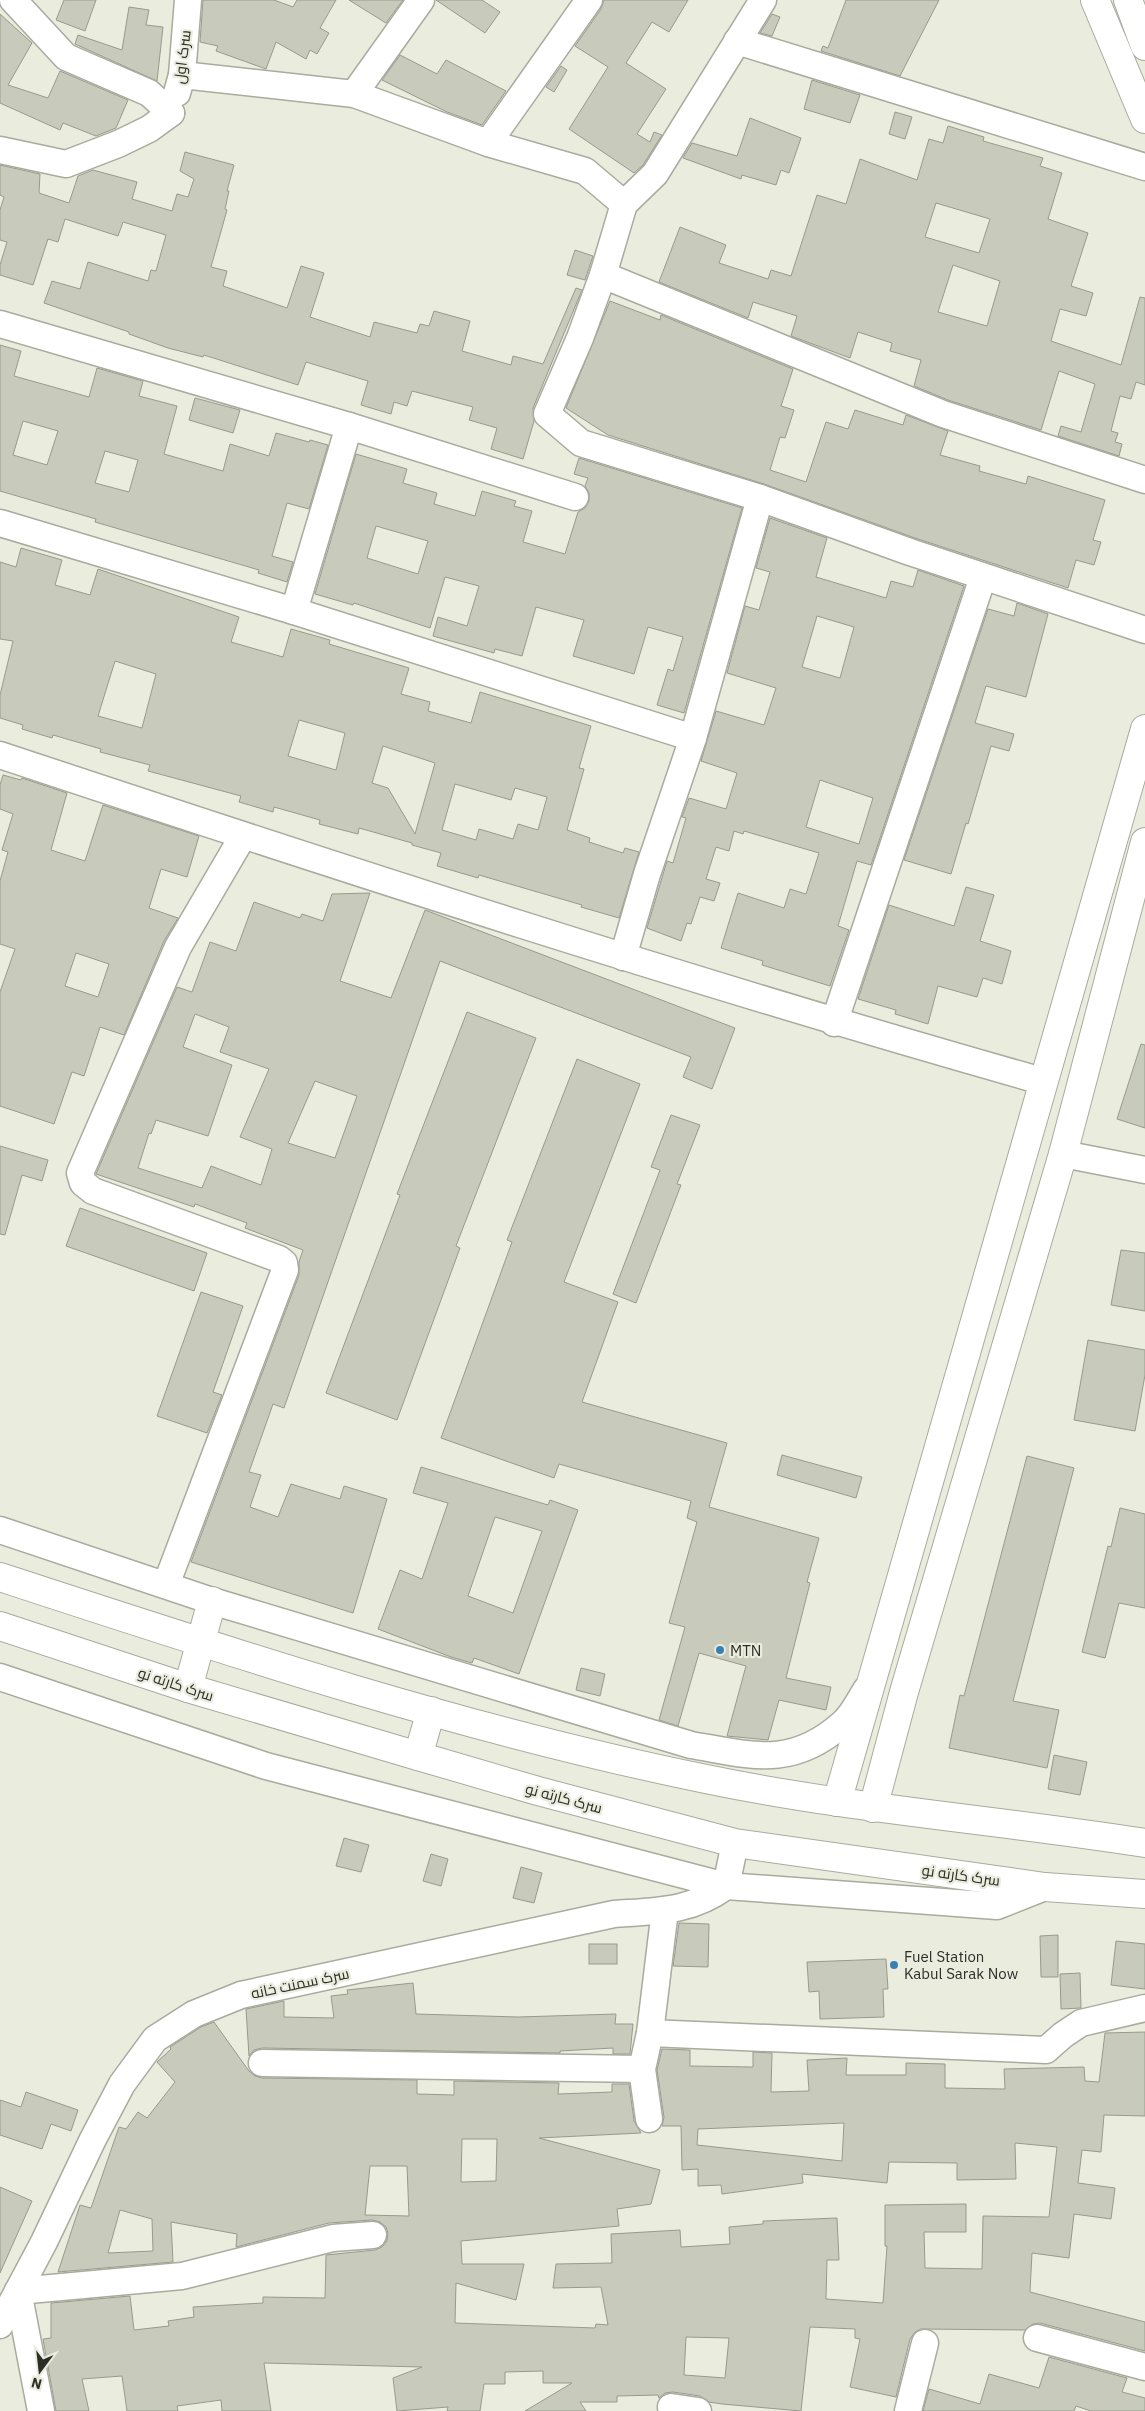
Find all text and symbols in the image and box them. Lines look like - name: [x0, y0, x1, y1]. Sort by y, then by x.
- street label: سرک اول: [169, 29, 195, 85]
- place label: MTN: [730, 1641, 761, 1660]
- marker: MTN: [714, 1644, 726, 1656]
- street label: سرک کارته نو: [136, 1663, 216, 1705]
- street label: سرک کارته نو: [524, 1779, 604, 1817]
- street label: سرک کارته نو: [921, 1860, 1001, 1890]
- place label: Fuel Station Kabul Sarak Now: [904, 1947, 1019, 1983]
- marker: Fuel Station Kabul Sarak Now: [888, 1959, 900, 1971]
- street label: سرک سمنت خانه: [249, 1963, 351, 2003]
- north arrow: [15, 2346, 65, 2396]
- text: N: [29, 2374, 44, 2394]

